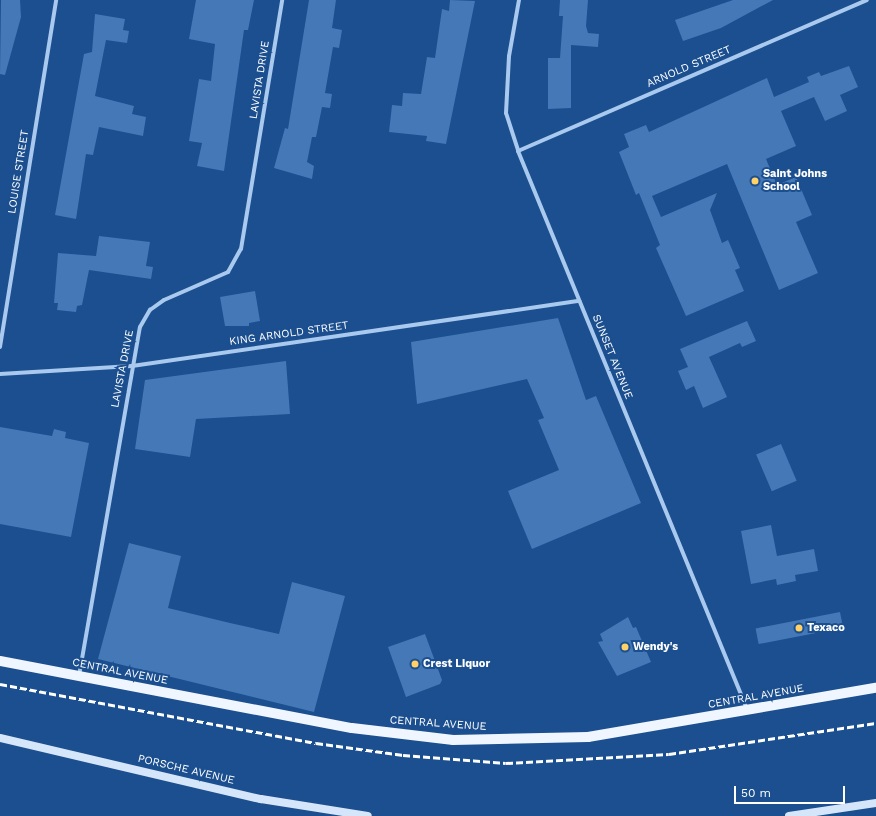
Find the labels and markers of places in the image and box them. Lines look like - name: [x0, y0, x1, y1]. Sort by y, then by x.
- place label: Saint Johns School: [763, 168, 827, 194]
- marker: Saint Johns School: [750, 176, 760, 186]
- place label: Texaco: [807, 621, 845, 635]
- marker: Texaco: [794, 623, 804, 633]
- place label: Wendy's: [633, 640, 678, 654]
- marker: Wendy's: [620, 642, 630, 652]
- place label: Crest Liquor: [423, 657, 490, 671]
- marker: Crest Liquor: [410, 659, 420, 669]

